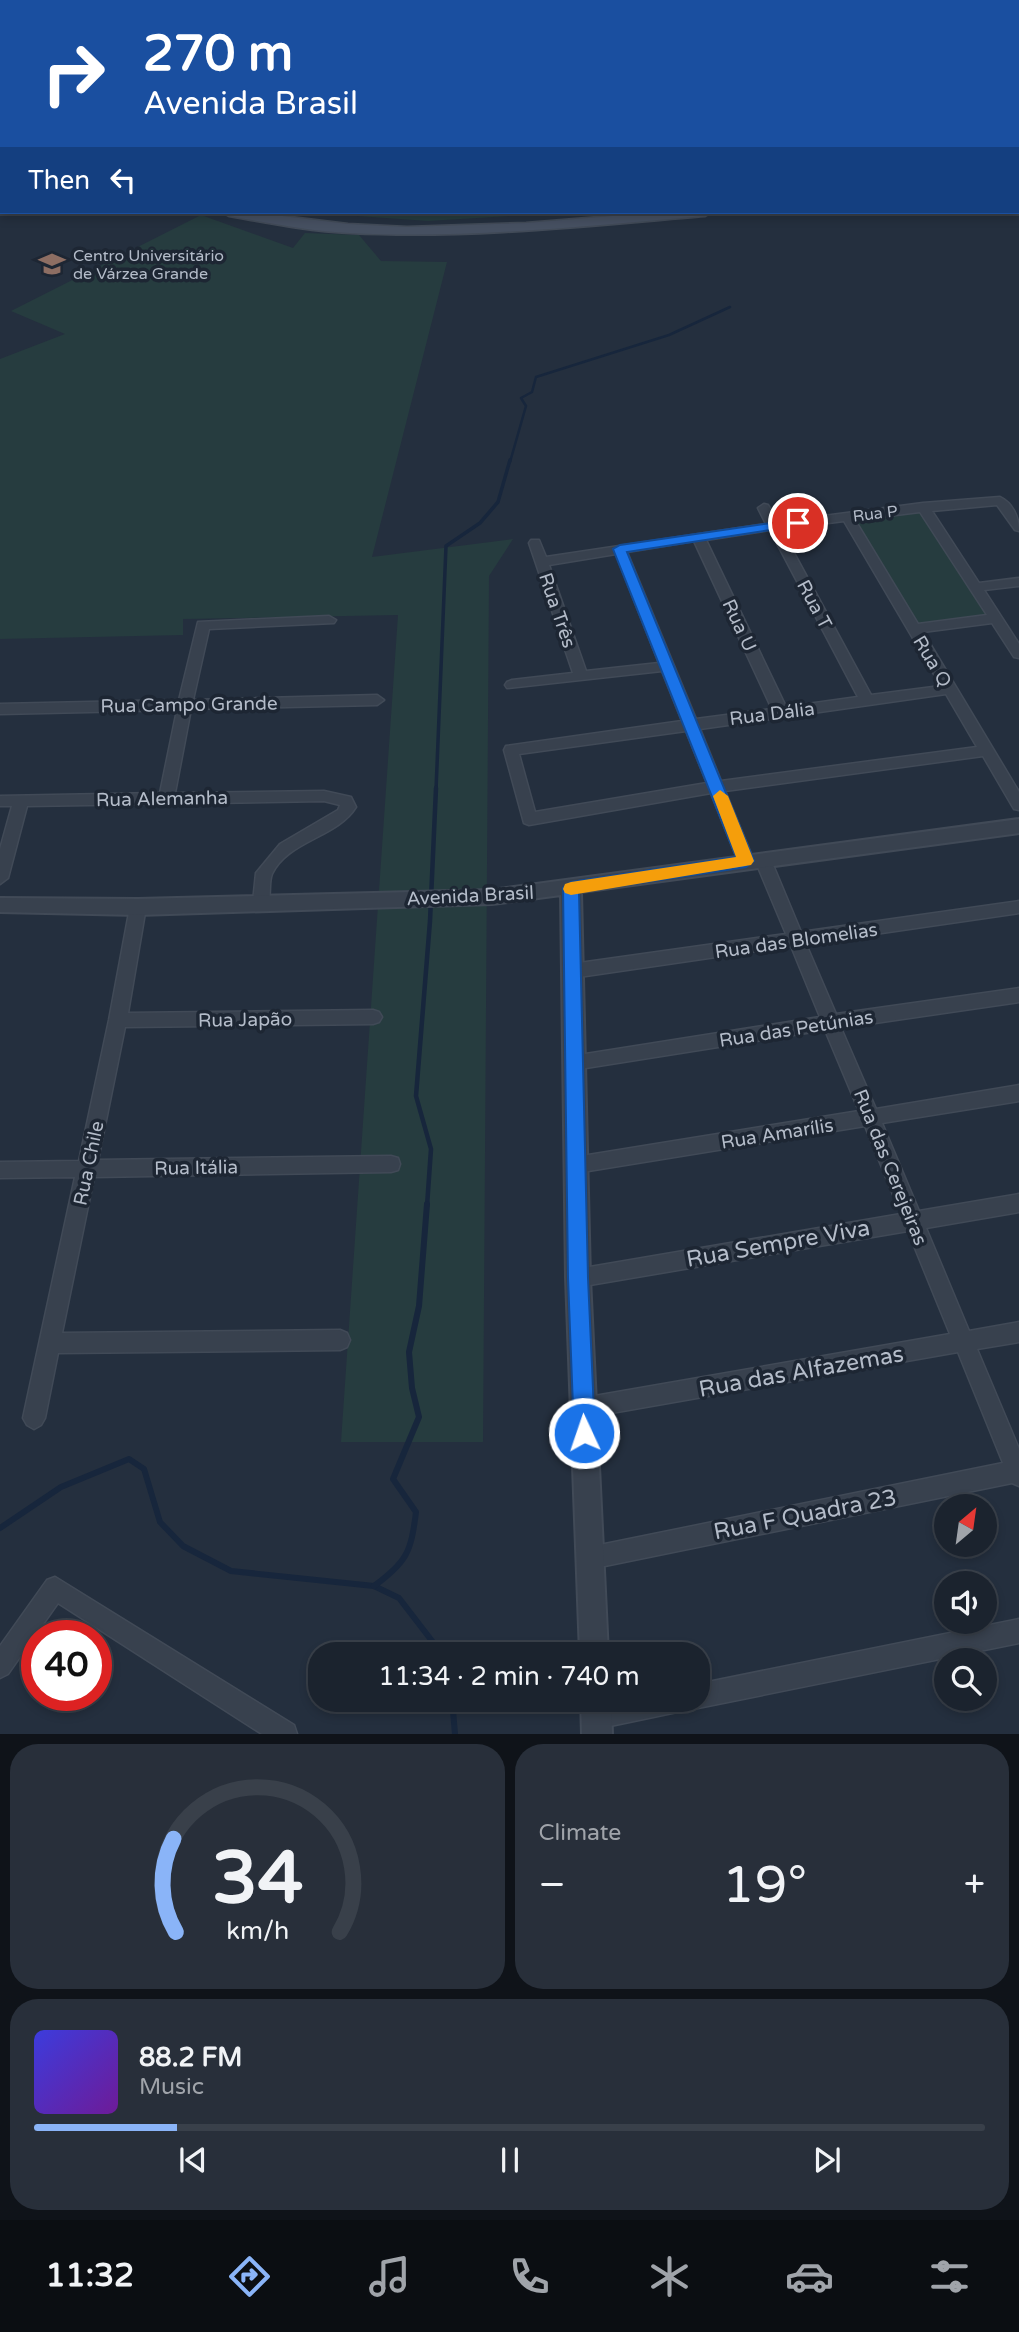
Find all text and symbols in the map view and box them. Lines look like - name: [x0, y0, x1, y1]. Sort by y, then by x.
- text: 270 m: [143, 25, 293, 84]
- icon: right: [28, 28, 119, 119]
- text: Avenida Brasil: [143, 85, 358, 123]
- icon: left: [104, 161, 142, 199]
- text: Then: [28, 165, 90, 196]
- place label: Centro Universitário de Várzea Grande: [73, 246, 224, 284]
- school or university icon: Centro Universitário de Várzea Grande: [37, 249, 67, 279]
- pin: [768, 493, 828, 553]
- street label: Rua P: [852, 501, 899, 527]
- icon: arrive: [779, 504, 817, 542]
- street label: Rua Três: [534, 570, 580, 651]
- street label: Rua T: [792, 576, 836, 633]
- street label: Rua U: [717, 596, 761, 655]
- street label: Rua Q: [908, 632, 956, 691]
- street label: Rua Campo Grande: [100, 692, 278, 718]
- street label: Rua Dália: [728, 698, 816, 730]
- street label: Rua Alemanha: [96, 787, 228, 811]
- street label: Avenida Brasil: [406, 882, 534, 910]
- street label: Rua das Blomelias: [713, 919, 879, 963]
- street label: Rua das Petúnias: [718, 1006, 875, 1052]
- street label: Rua Japão: [198, 1008, 292, 1032]
- street label: Rua das Cerejeiras: [849, 1086, 931, 1249]
- street label: Rua Amarílis: [719, 1114, 835, 1154]
- street label: Rua Chile: [69, 1119, 109, 1207]
- street label: Rua Itália: [154, 1156, 238, 1180]
- street label: Rua Sempre Viva: [684, 1214, 872, 1274]
- street label: Rua das Alfazemas: [697, 1340, 906, 1404]
- position arrow: [547, 1396, 621, 1470]
- street label: Rua F Quadra 23: [711, 1484, 899, 1546]
- north arrow: [934, 1494, 998, 1558]
- map controls: [934, 1494, 997, 1711]
- button: sound: [934, 1571, 997, 1634]
- speed limit sign: 40: [21, 1620, 112, 1711]
- button: search: [934, 1648, 997, 1711]
- text: 11:34 · 2 min · 740 m: [378, 1661, 640, 1692]
- text: Climate: [539, 1819, 621, 1847]
- text: 34: [212, 1836, 303, 1924]
- text: 19°: [722, 1854, 807, 1917]
- text: −: [539, 1862, 566, 1908]
- text: +: [964, 1862, 985, 1908]
- text: km/h: [226, 1916, 289, 1946]
- text: 88.2 FM: [139, 2042, 242, 2073]
- text: Music: [139, 2073, 204, 2101]
- icon: previous: [174, 2141, 212, 2179]
- icon: pause: [491, 2141, 529, 2179]
- icon: next: [808, 2141, 846, 2179]
- icon: directions: [225, 2252, 274, 2301]
- icon: music: [365, 2252, 414, 2301]
- icon: phone: [505, 2252, 554, 2301]
- icon: climate: [645, 2252, 694, 2301]
- icon: car: [785, 2252, 834, 2301]
- icon: filters: [925, 2252, 974, 2301]
- text: 11:32: [45, 2257, 134, 2295]

